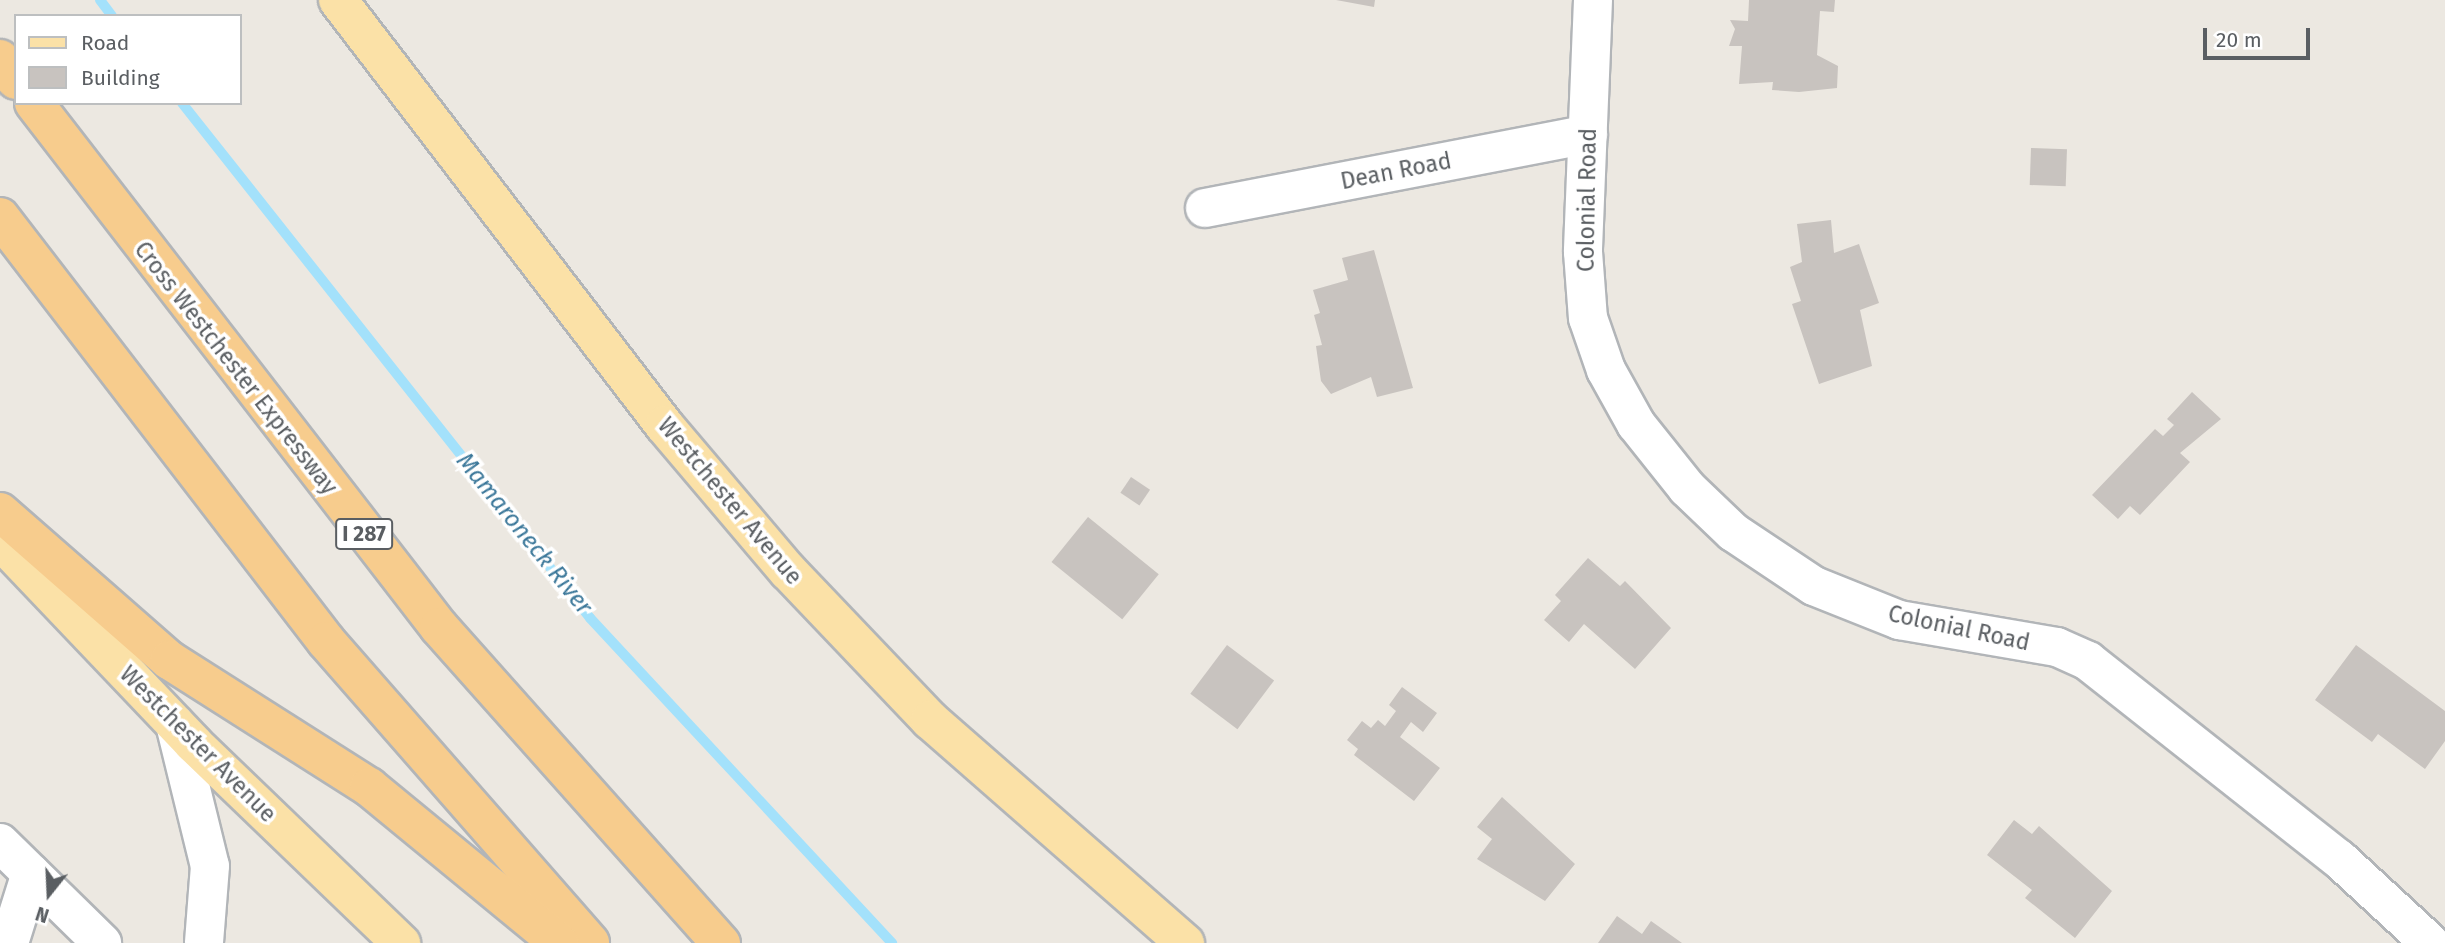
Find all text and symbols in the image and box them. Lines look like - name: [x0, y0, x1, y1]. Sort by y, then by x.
- legend: [14, 14, 242, 105]
- scale bar: [2207, 14, 2314, 58]
- text: 20 m: [2216, 27, 2262, 53]
- text: Road: [81, 30, 129, 56]
- text: Building: [81, 65, 160, 91]
- street label: Colonial Road: [1572, 128, 1602, 272]
- street label: Dean Road: [1338, 147, 1454, 195]
- street label: Cross Westchester Expressway: [129, 236, 343, 500]
- street label: Westchester Avenue: [652, 412, 808, 590]
- water label: Mamaroneck River: [450, 447, 598, 621]
- road number: I 287: [334, 516, 394, 552]
- street label: Colonial Road: [1886, 600, 2032, 656]
- street label: Westchester Avenue: [114, 660, 282, 828]
- north arrow: [14, 859, 84, 929]
- text: N: [33, 902, 52, 927]

